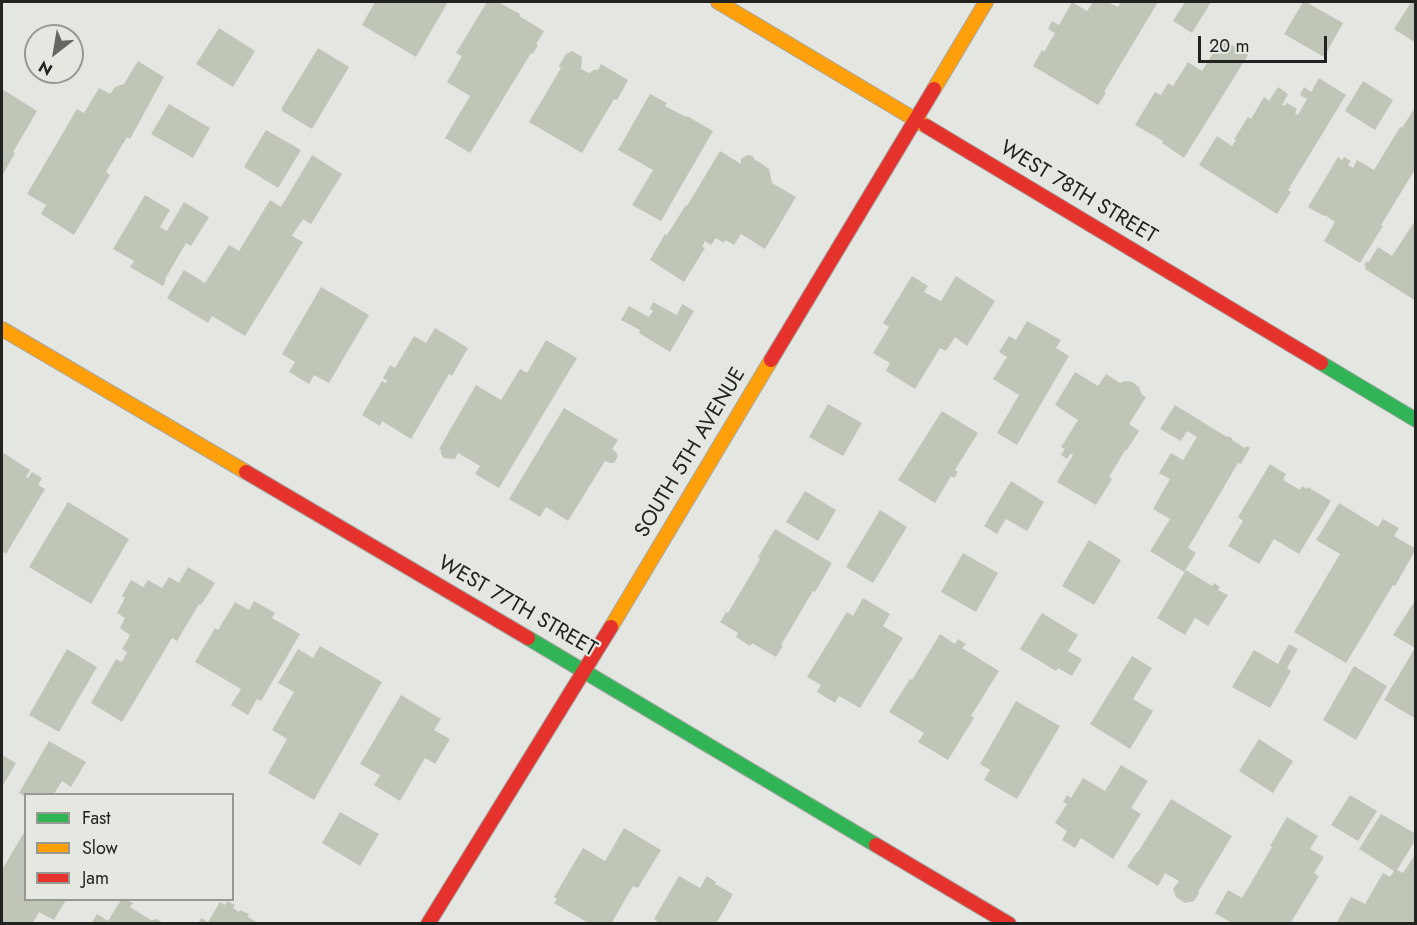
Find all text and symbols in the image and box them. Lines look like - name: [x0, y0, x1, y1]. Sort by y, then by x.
- north arrow: [24, 24, 84, 84]
- scale bar: [1201, 24, 1330, 62]
- text: 20 m: [1209, 33, 1249, 59]
- text: N: [34, 55, 57, 81]
- street label: WEST 78TH STREET: [995, 136, 1161, 250]
- street label: SOUTH 5TH AVENUE: [630, 364, 752, 542]
- street label: WEST 77TH STREET: [433, 551, 601, 663]
- legend: [24, 793, 234, 901]
- text: Fast: [82, 805, 111, 831]
- text: Slow: [82, 835, 118, 861]
- text: Jam: [82, 865, 109, 891]

